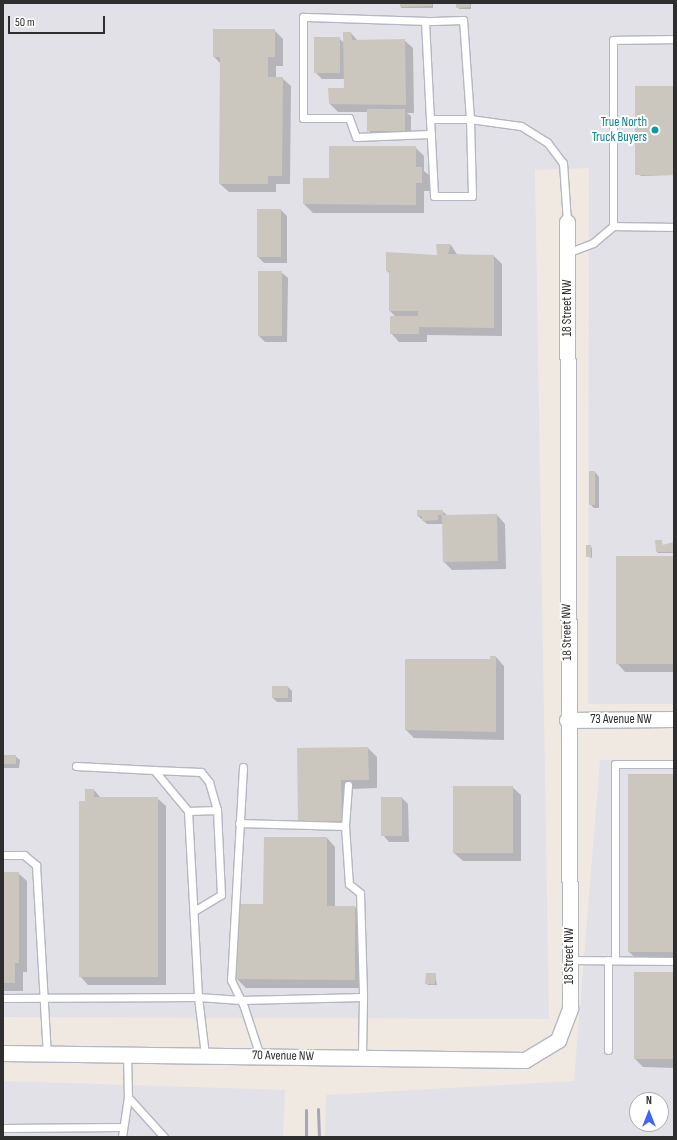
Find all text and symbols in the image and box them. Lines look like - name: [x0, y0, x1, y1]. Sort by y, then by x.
- scale bar: [10, 8, 107, 34]
- text: 50 m: [15, 15, 35, 30]
- place label: True North Truck Buyers: [592, 115, 647, 146]
- marker: True North Truck Buyers: [650, 125, 660, 135]
- street label: 18 Street NW: [559, 280, 575, 336]
- street label: 18 Street NW: [559, 603, 575, 661]
- street label: 73 Avenue NW: [590, 711, 652, 727]
- street label: 18 Street NW: [561, 928, 577, 984]
- street label: 70 Avenue NW: [252, 1048, 314, 1064]
- north arrow: [629, 1092, 669, 1132]
- text: N: [646, 1094, 652, 1107]

